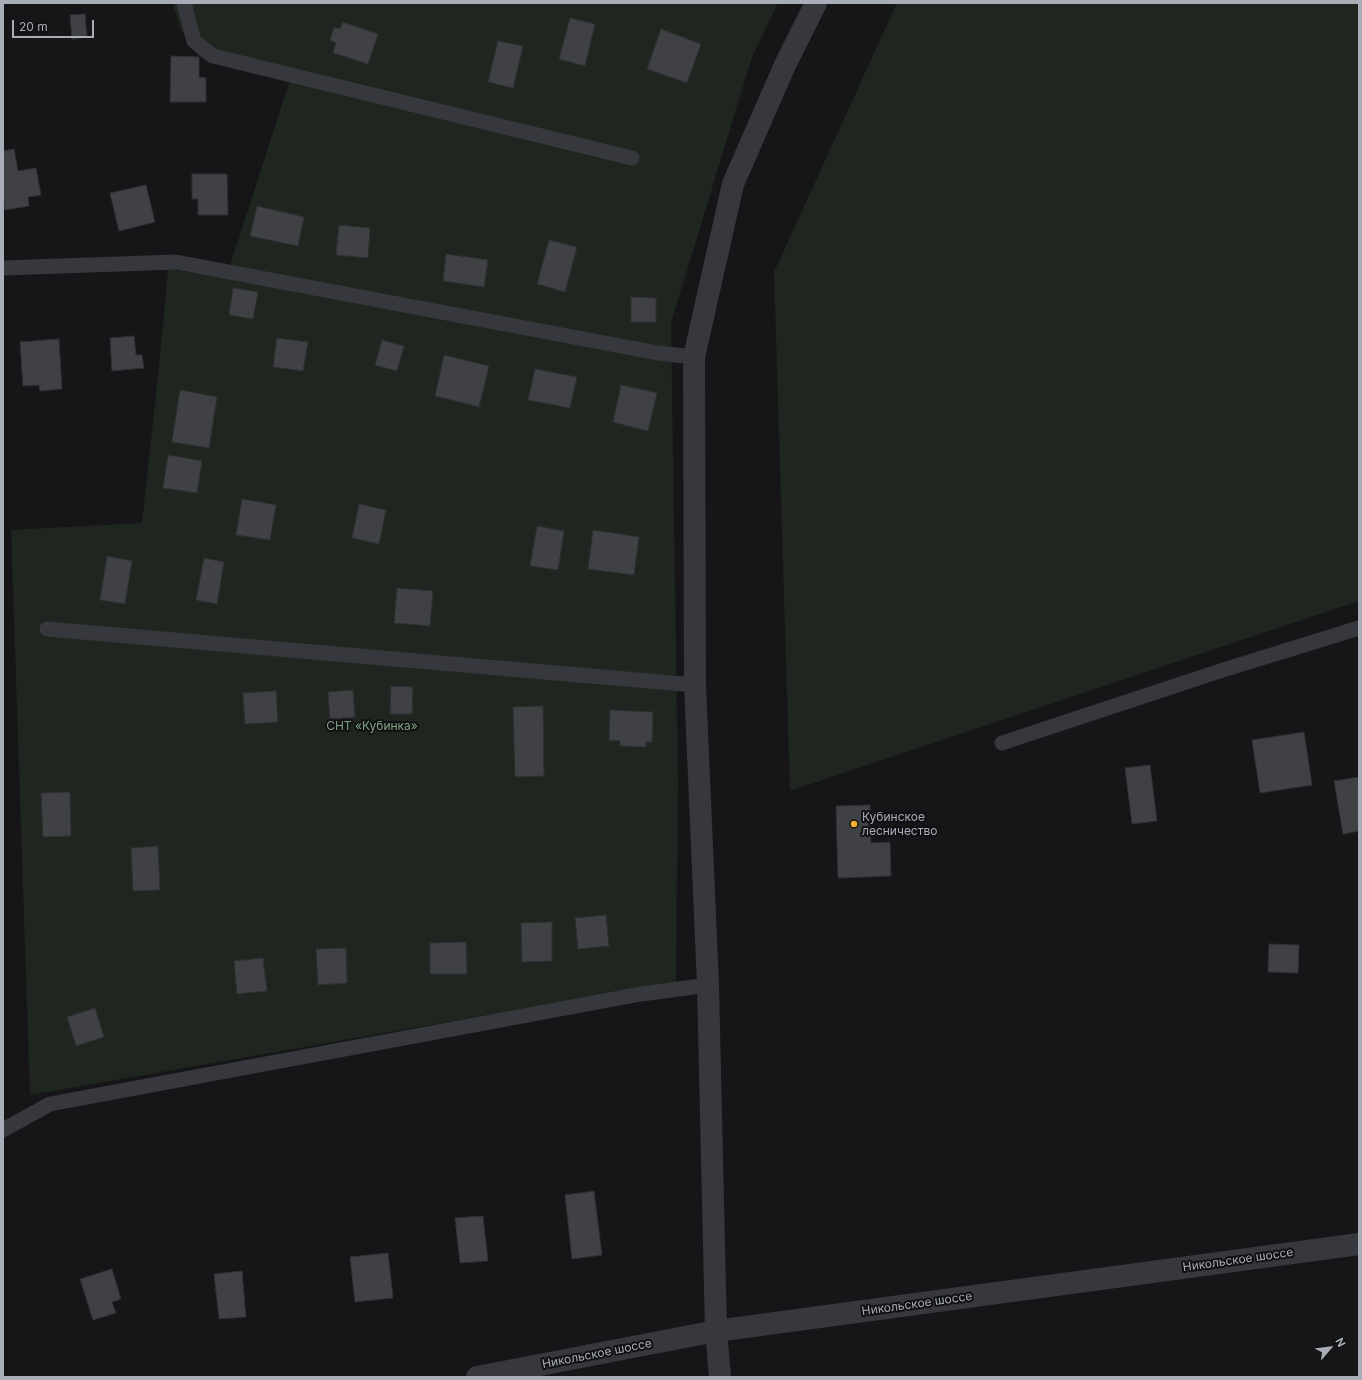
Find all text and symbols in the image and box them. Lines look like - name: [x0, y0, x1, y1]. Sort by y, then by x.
- scale bar: [14, 12, 96, 38]
- text: 20 m: [19, 19, 48, 34]
- park label: СНТ «Кубинка»: [326, 719, 418, 733]
- place label: Кубинское лесничество: [862, 810, 937, 838]
- marker: Кубинское лесничество: [849, 819, 859, 829]
- street label: Никольское шоссе: [1182, 1245, 1294, 1275]
- street label: Никольское шоссе: [861, 1289, 973, 1319]
- north arrow: [1310, 1328, 1350, 1368]
- text: N: [1332, 1335, 1349, 1349]
- street label: Никольское шоссе: [541, 1336, 653, 1372]

